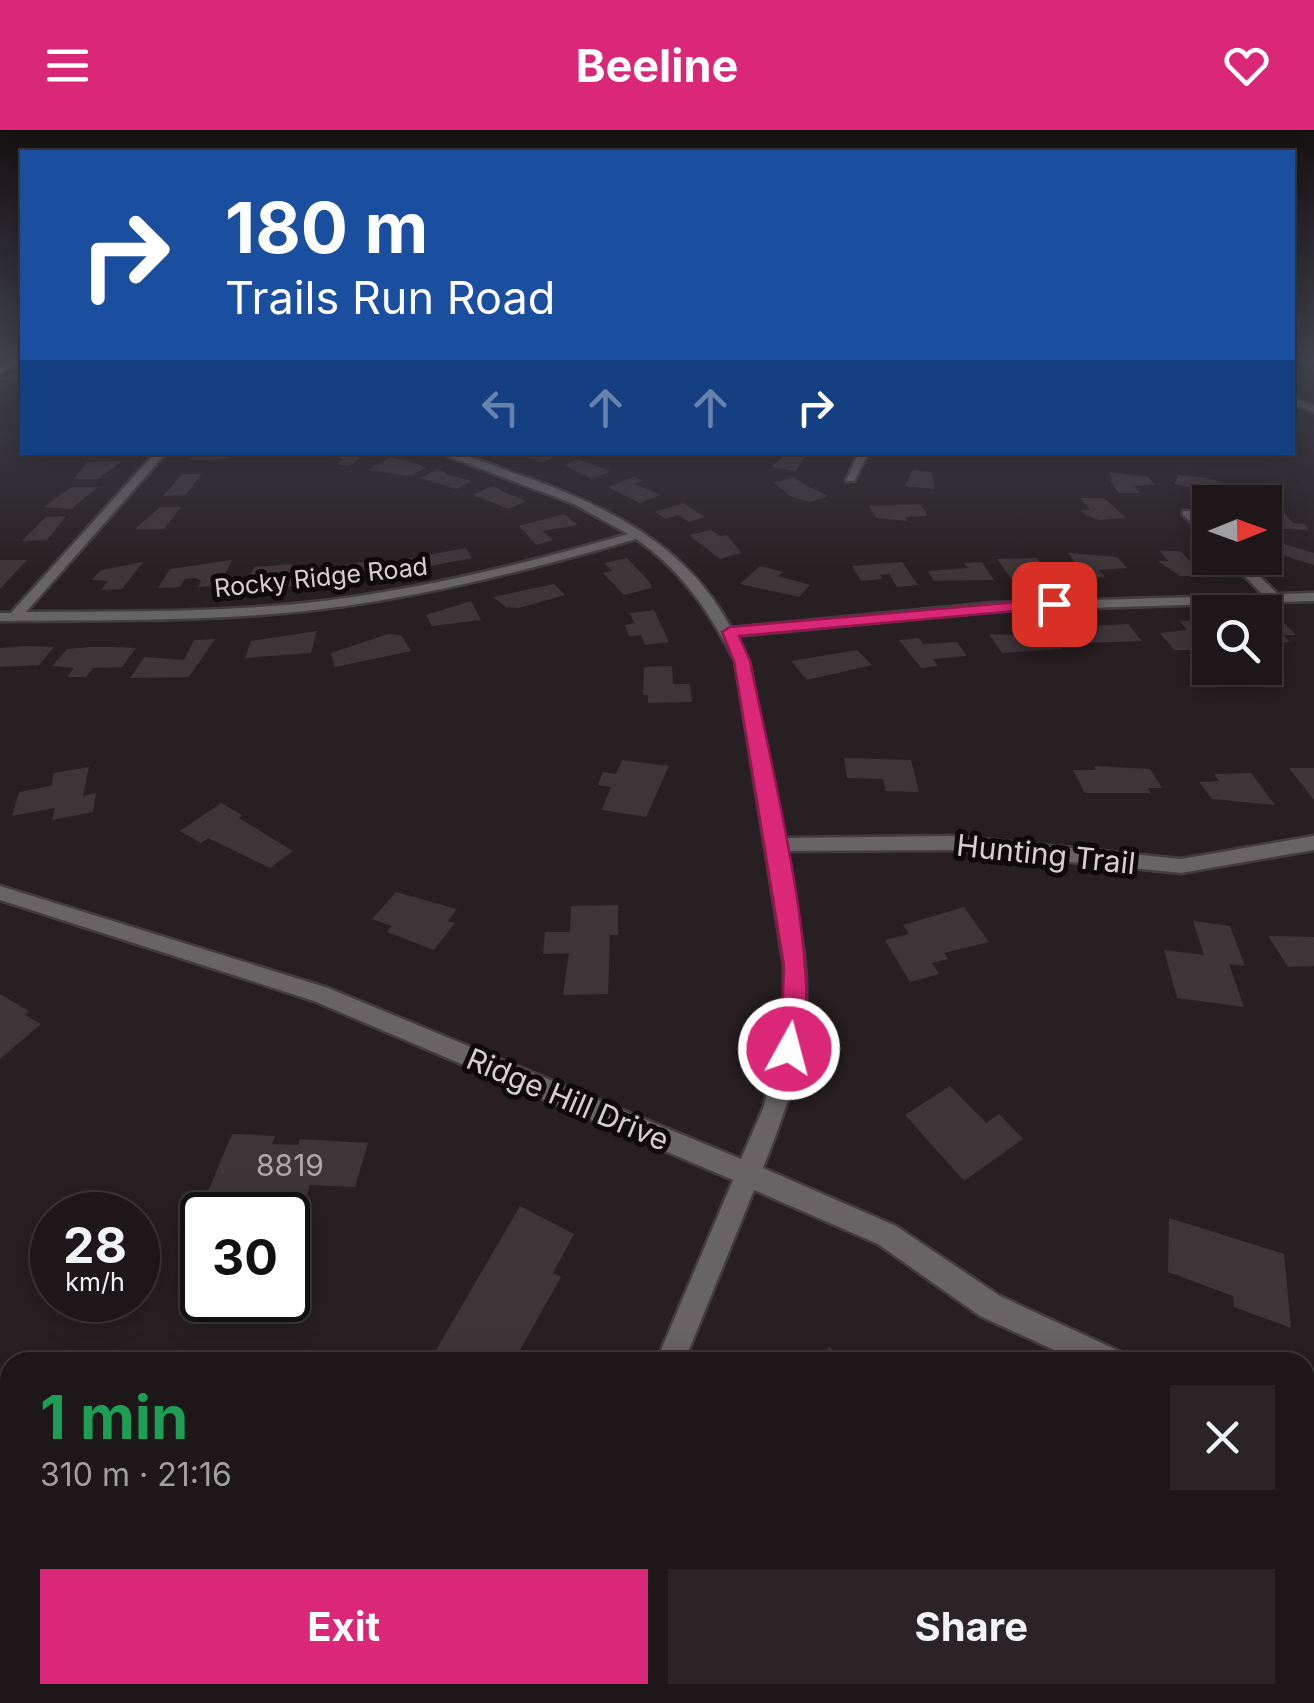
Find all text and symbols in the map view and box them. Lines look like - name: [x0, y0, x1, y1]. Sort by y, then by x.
- icon: menu: [40, 38, 95, 93]
- text: Beeline: [576, 38, 738, 93]
- icon: heart: [1219, 38, 1274, 93]
- text: 180 m: [225, 185, 428, 270]
- icon: right: [60, 190, 190, 320]
- text: Trails Run Road: [225, 270, 555, 325]
- icon: left: [473, 380, 528, 435]
- icon: ahead: [578, 380, 633, 435]
- icon: ahead: [683, 380, 738, 435]
- icon: right: [788, 380, 843, 435]
- north arrow: [1192, 485, 1282, 575]
- map controls: [1192, 485, 1282, 685]
- street label: Rocky Ridge Road: [213, 551, 429, 603]
- pin: [1012, 562, 1097, 647]
- icon: arrive: [1027, 577, 1082, 632]
- button: search: [1192, 595, 1282, 685]
- street label: Hunting Trail: [955, 827, 1137, 881]
- position arrow: [737, 997, 841, 1101]
- street label: Ridge Hill Drive: [461, 1040, 675, 1158]
- house number: 8819: [256, 1147, 324, 1183]
- speed limit sign: 30: [180, 1192, 310, 1322]
- text: 28: [63, 1215, 127, 1275]
- text: km/h: [65, 1267, 125, 1297]
- text: 1 min: [40, 1381, 188, 1453]
- button: close: [1170, 1385, 1275, 1490]
- text: 310 m · 21:16: [40, 1455, 232, 1494]
- button: Exit: [40, 1569, 648, 1684]
- button: Share: [668, 1569, 1275, 1684]

